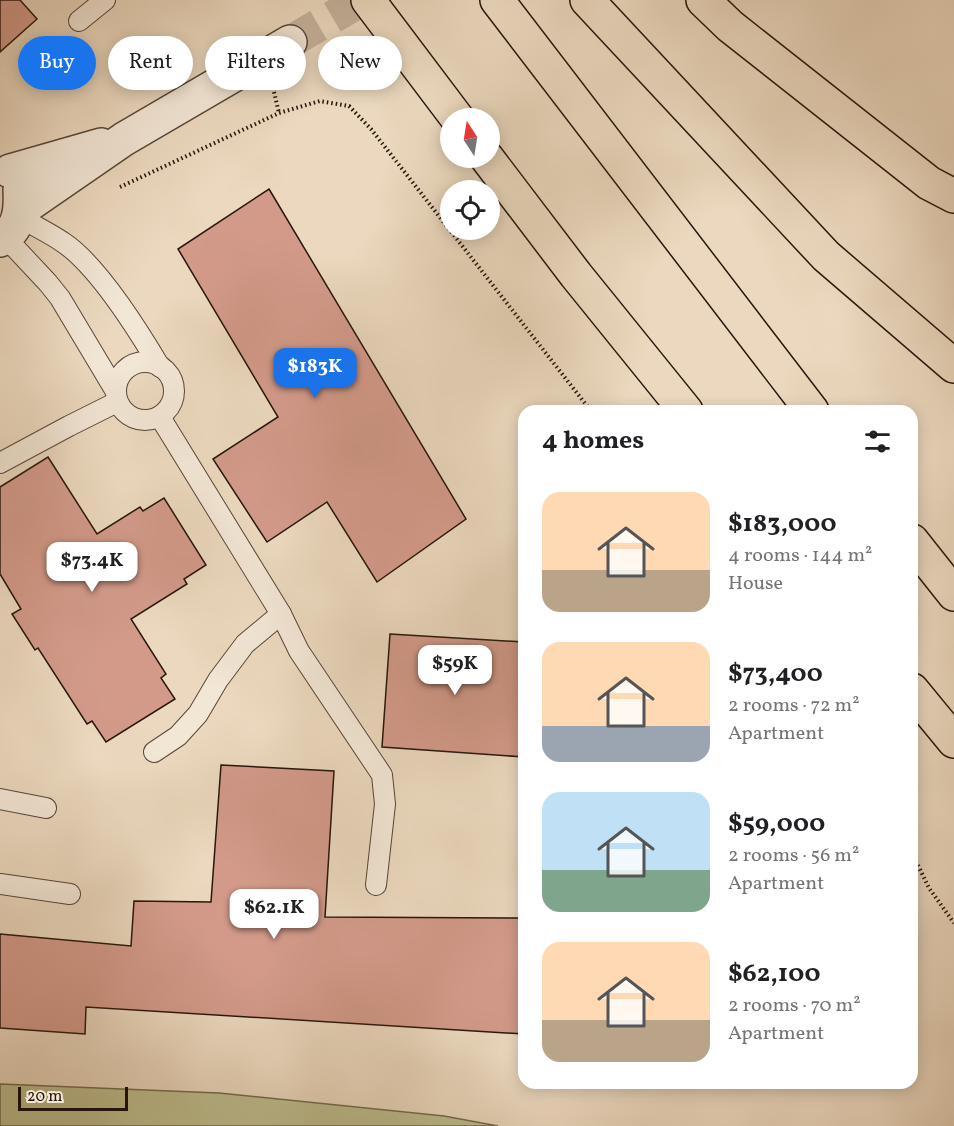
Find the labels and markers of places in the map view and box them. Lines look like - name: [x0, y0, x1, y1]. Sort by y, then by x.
- pin: $183K: [273, 348, 357, 399]
- pin: $73.4K: [43, 542, 141, 593]
- pin: $59K: [419, 645, 491, 696]
- pin: $62.1K: [225, 889, 323, 940]

